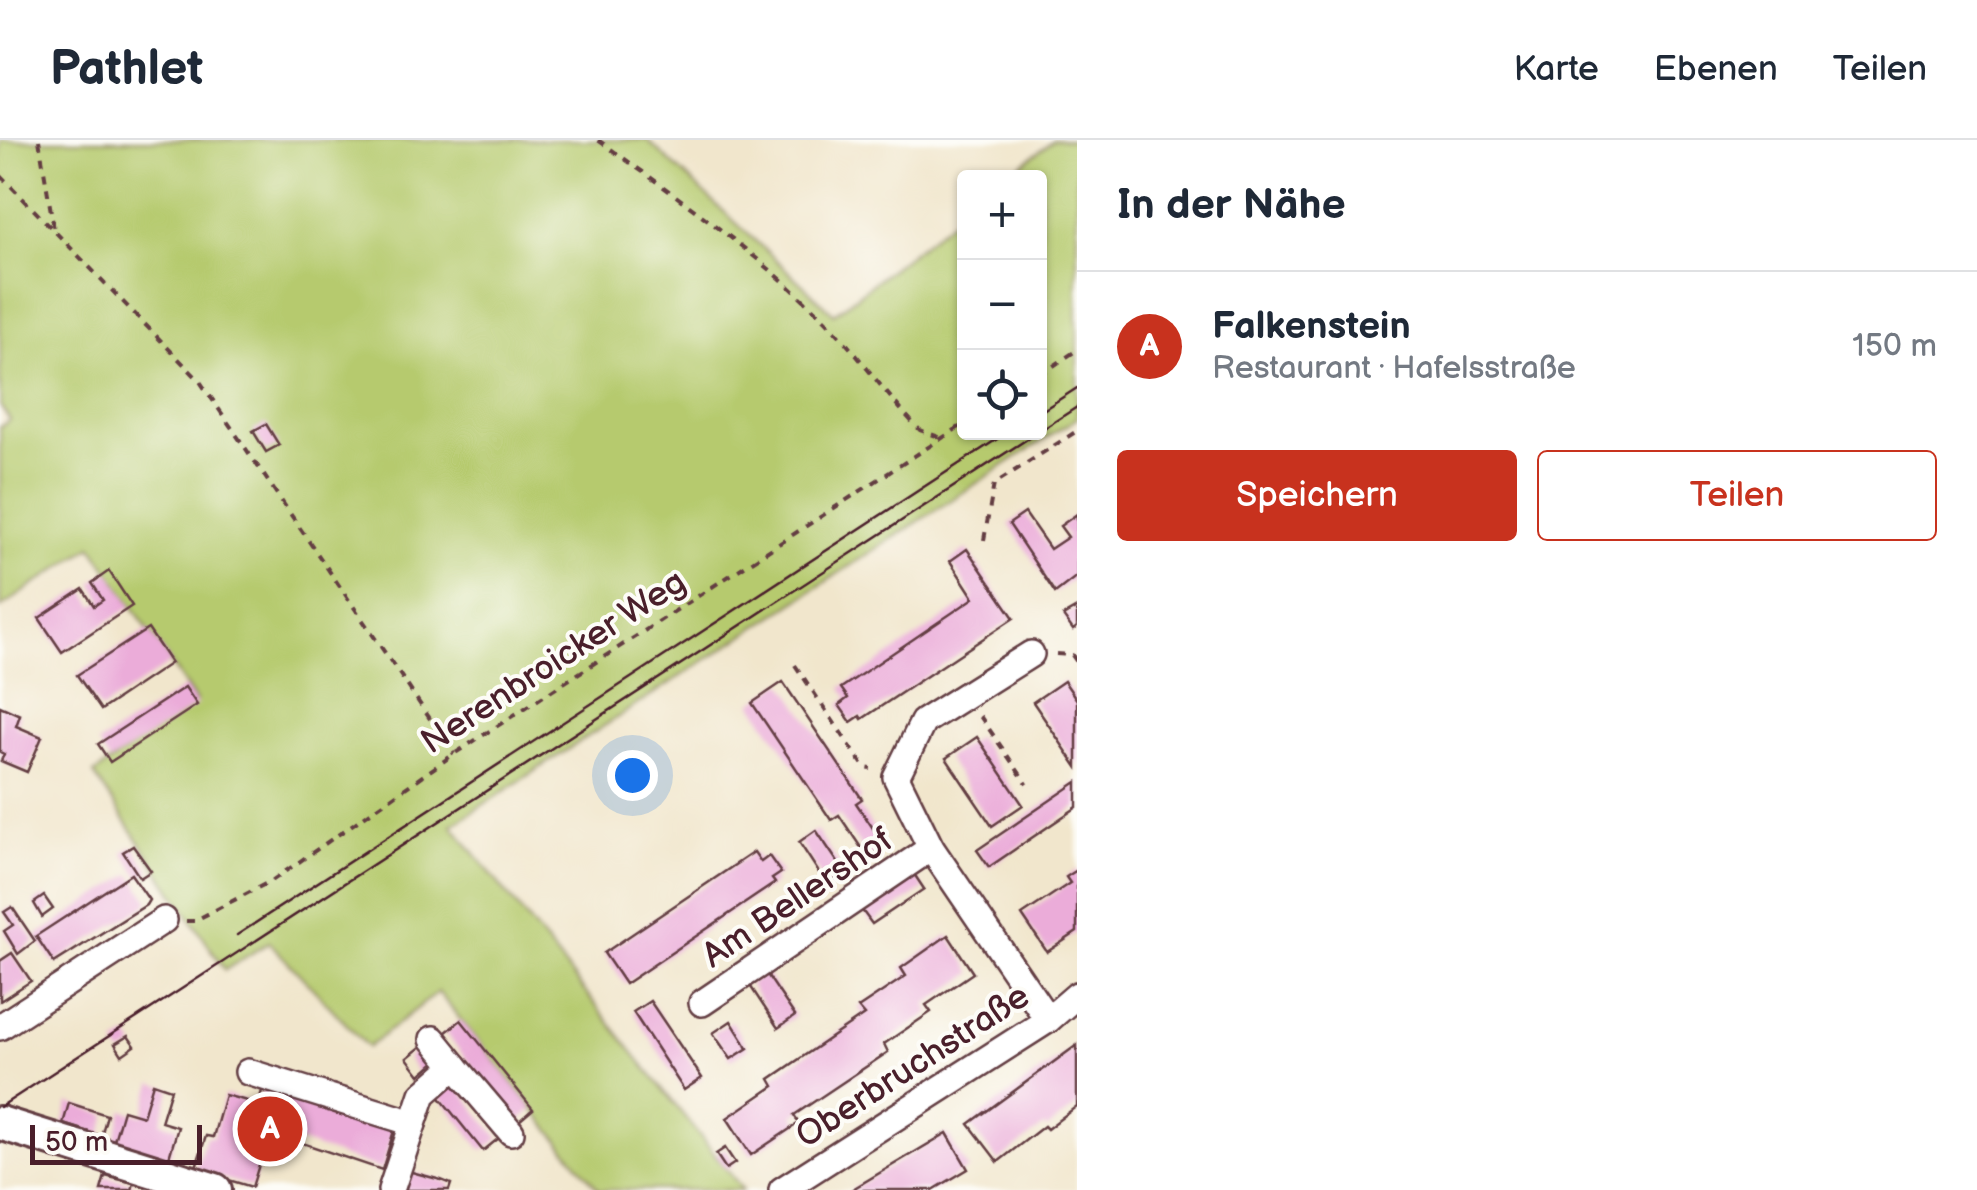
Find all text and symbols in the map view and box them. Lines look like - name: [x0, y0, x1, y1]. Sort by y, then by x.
- text: Pathlet: [50, 41, 203, 98]
- text: Karte: [1513, 48, 1599, 91]
- text: Ebenen: [1654, 48, 1778, 91]
- text: Teilen: [1833, 48, 1927, 91]
- map controls: [957, 170, 1047, 440]
- button: +: [957, 170, 1047, 260]
- text: In der Nähe: [1117, 180, 1346, 231]
- button: −: [957, 260, 1047, 350]
- text: Falkenstein: [1212, 304, 1411, 349]
- text: A: [1140, 327, 1159, 366]
- text: 150 m: [1852, 327, 1937, 366]
- text: Restaurant · Hafelsstraße: [1212, 349, 1576, 388]
- button: locate: [957, 350, 1047, 440]
- button: Speichern: [1117, 450, 1517, 541]
- button: Teilen: [1537, 450, 1937, 541]
- street label: Nerenbroicker Weg: [413, 561, 694, 764]
- your location: [607, 750, 658, 801]
- street label: Am Bellershof: [694, 819, 901, 978]
- street label: Oberbruchstraße: [788, 975, 1038, 1158]
- pin: A: [238, 1092, 302, 1166]
- scale bar: [30, 1120, 202, 1164]
- text: 50 m: [45, 1126, 108, 1159]

